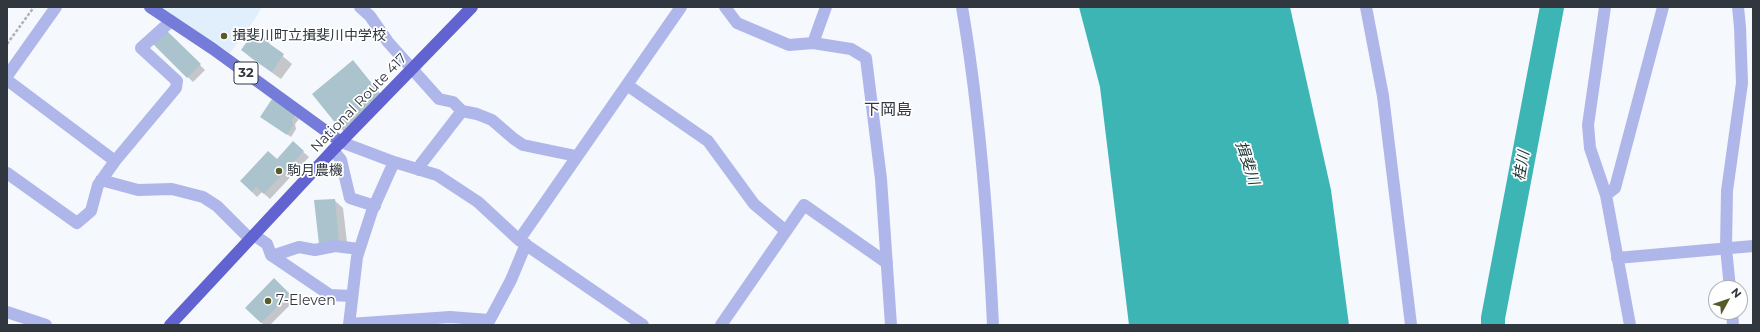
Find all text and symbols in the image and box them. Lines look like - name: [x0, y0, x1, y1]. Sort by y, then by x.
- place label: 揖斐川町立揖斐川中学校: [232, 28, 386, 44]
- marker: 揖斐川町立揖斐川中学校: [219, 31, 229, 41]
- street label: National Route 417: [307, 50, 411, 156]
- road number: 32: [234, 62, 258, 84]
- district label: 下岡島: [864, 100, 912, 120]
- water label: 揖斐川: [1231, 139, 1263, 187]
- water label: 桂川: [1511, 150, 1533, 182]
- place label: 駒月農機: [287, 163, 343, 179]
- marker: 駒月農機: [274, 166, 284, 176]
- north arrow: [1708, 280, 1748, 320]
- text: N: [1728, 285, 1745, 301]
- place label: 7-Eleven: [276, 293, 336, 309]
- marker: 7-Eleven: [263, 296, 273, 306]

